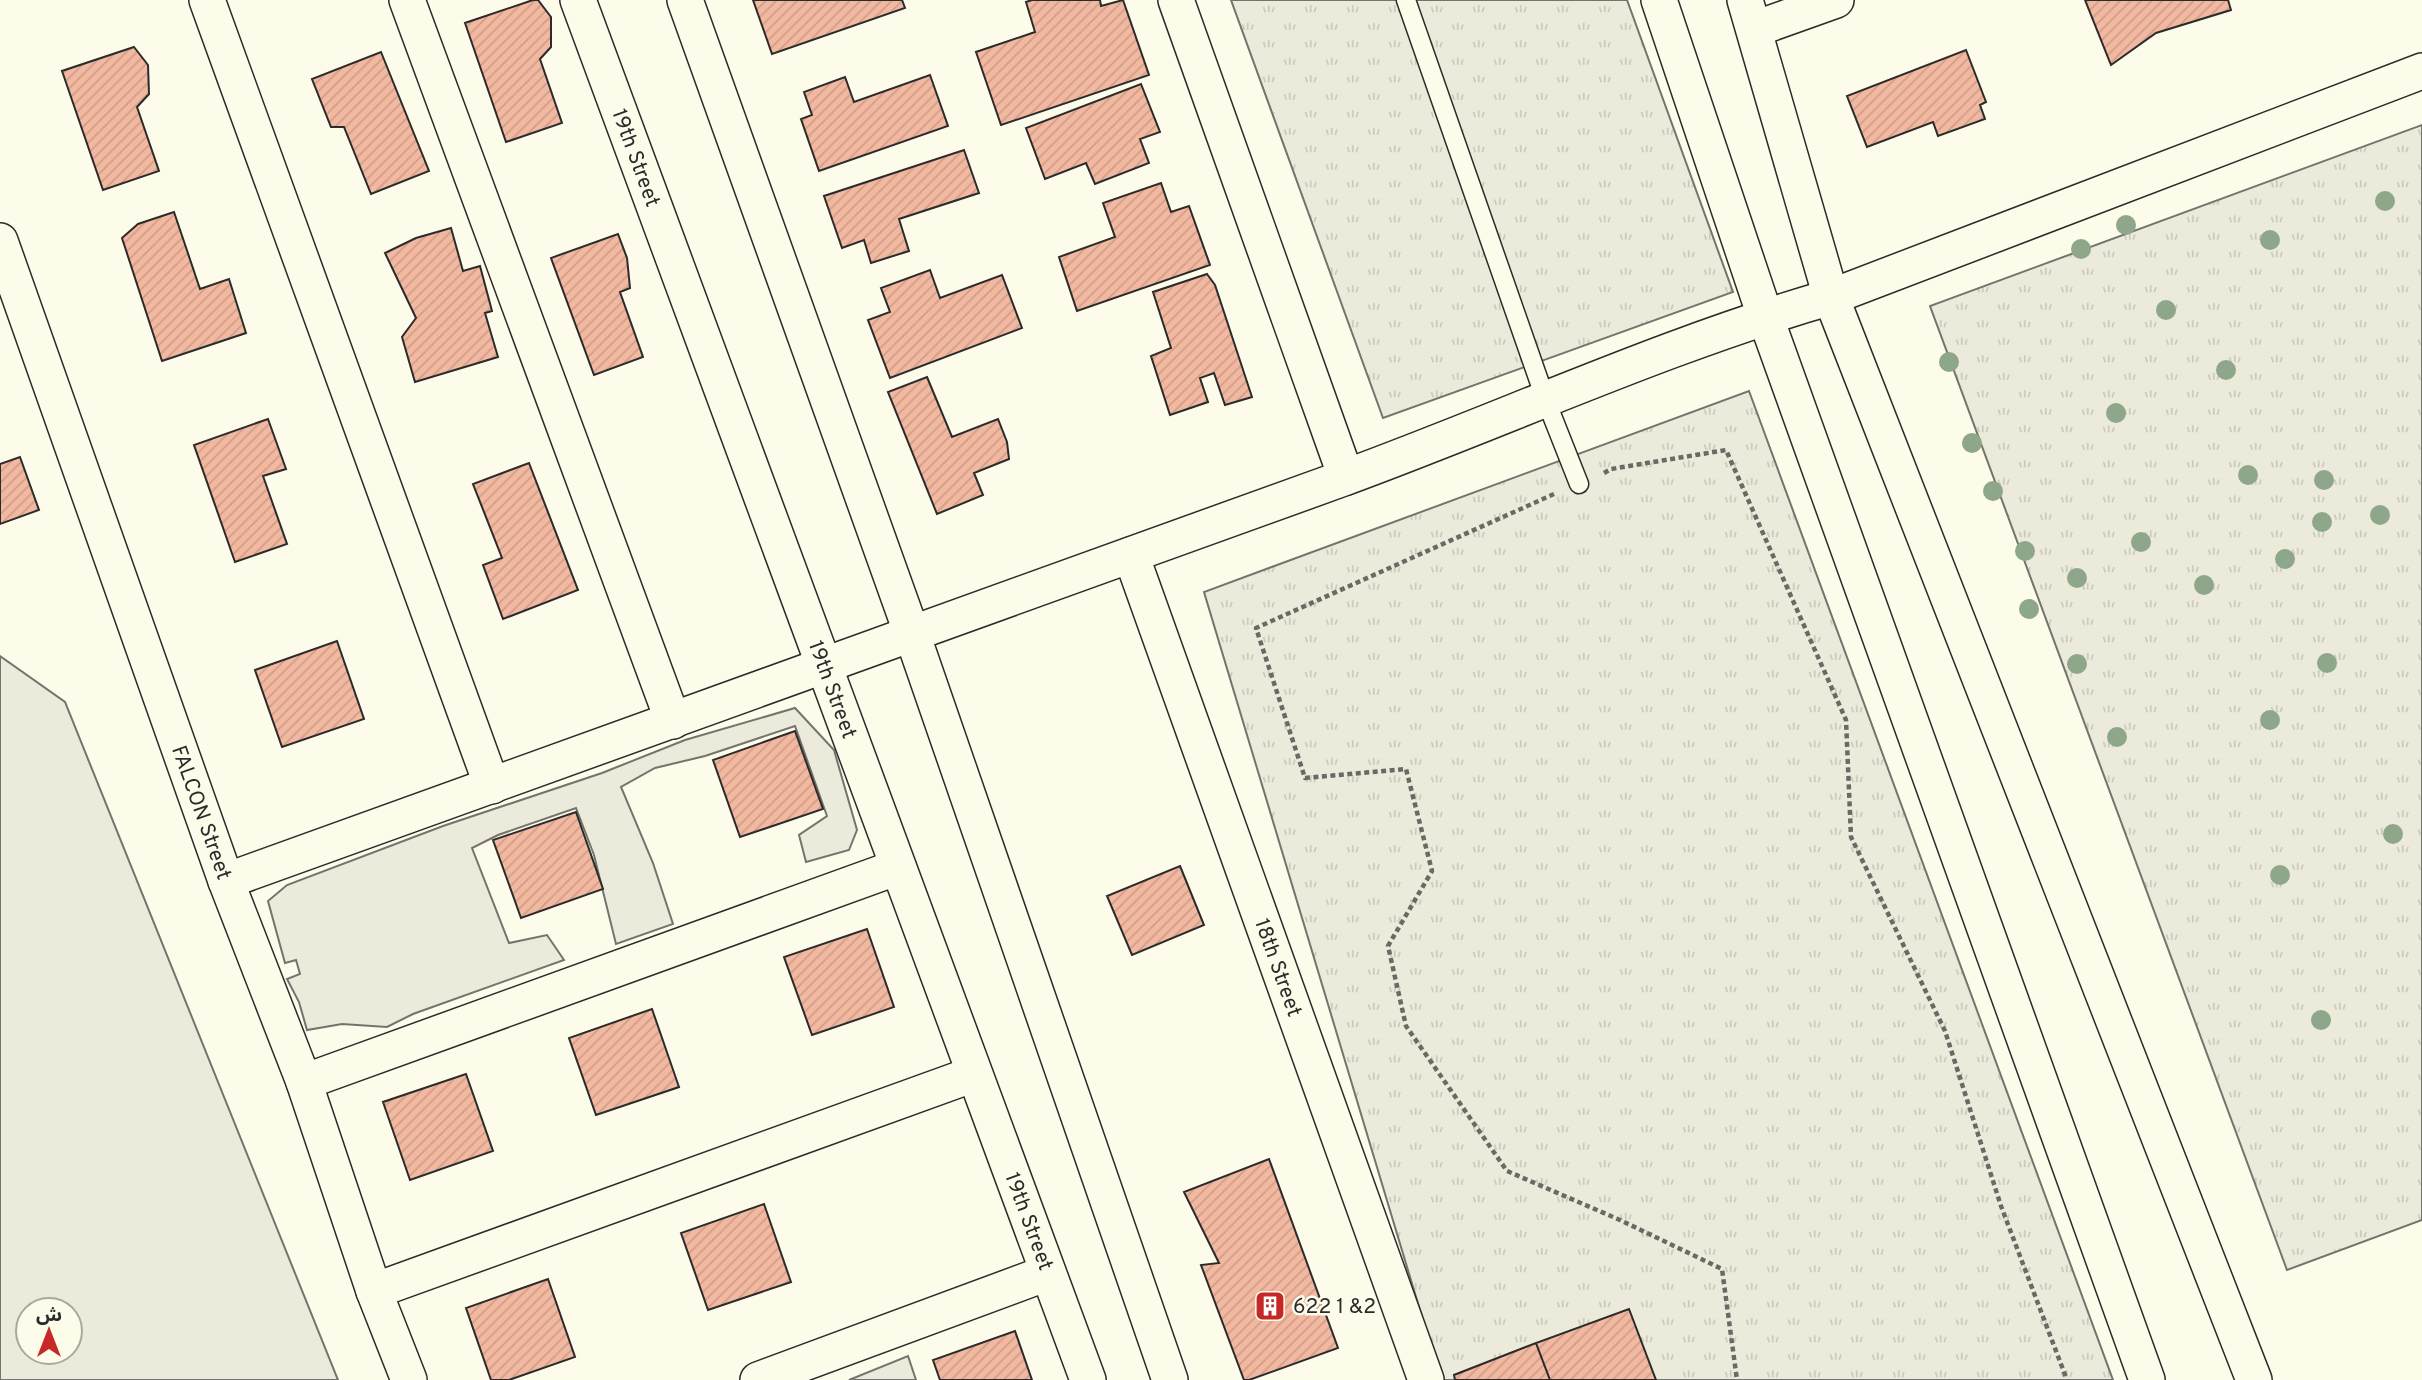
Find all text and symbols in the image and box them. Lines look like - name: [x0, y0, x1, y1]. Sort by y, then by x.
- street label: 19th Street: [604, 105, 665, 211]
- street label: 19th Street: [801, 637, 862, 743]
- street label: FALCON Street: [164, 742, 236, 884]
- street label: 18th Street: [1247, 915, 1307, 1021]
- street label: 19th Street: [997, 1169, 1058, 1275]
- building icon: 622 1 &2: [1253, 1289, 1287, 1323]
- place label: 622 1 &2: [1293, 1294, 1376, 1321]
- north arrow: [14, 1296, 84, 1366]
- text: ش: [36, 1304, 62, 1328]

